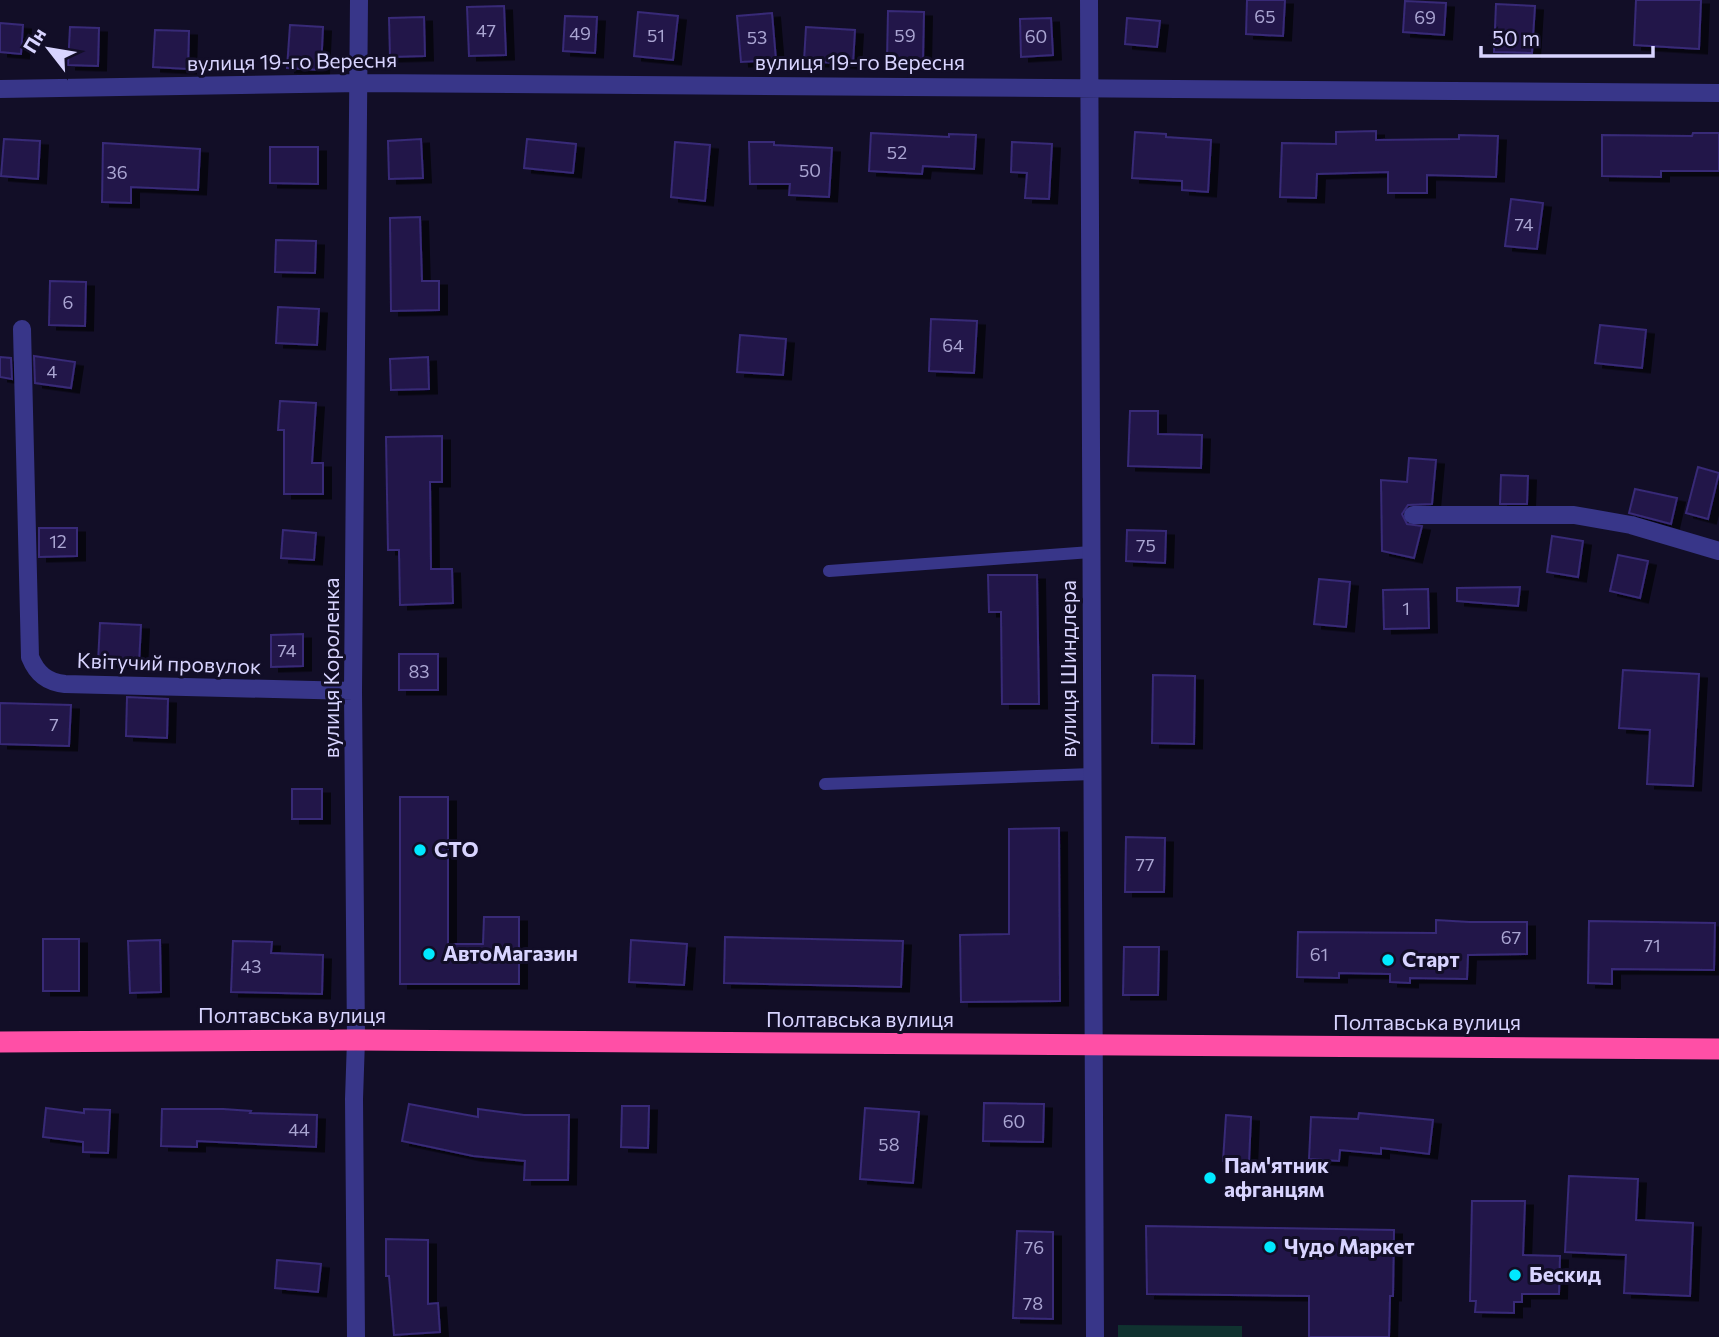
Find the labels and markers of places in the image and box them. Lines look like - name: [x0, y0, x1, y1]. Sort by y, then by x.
- place label: СТО: [434, 836, 479, 861]
- marker: СТО: [412, 842, 428, 858]
- place label: АвтоМагазин: [443, 940, 578, 965]
- marker: АвтоМагазин: [421, 946, 437, 962]
- place label: Старт: [1402, 946, 1460, 971]
- marker: Старт: [1380, 952, 1396, 968]
- place label: Пам'ятник афганцям: [1224, 1152, 1329, 1201]
- marker: Пам'ятник афганцям: [1202, 1170, 1218, 1186]
- place label: Чудо Маркет: [1284, 1233, 1415, 1258]
- marker: Чудо Маркет: [1262, 1239, 1278, 1255]
- place label: Бескид: [1529, 1261, 1601, 1286]
- marker: Бескид: [1507, 1267, 1523, 1283]

